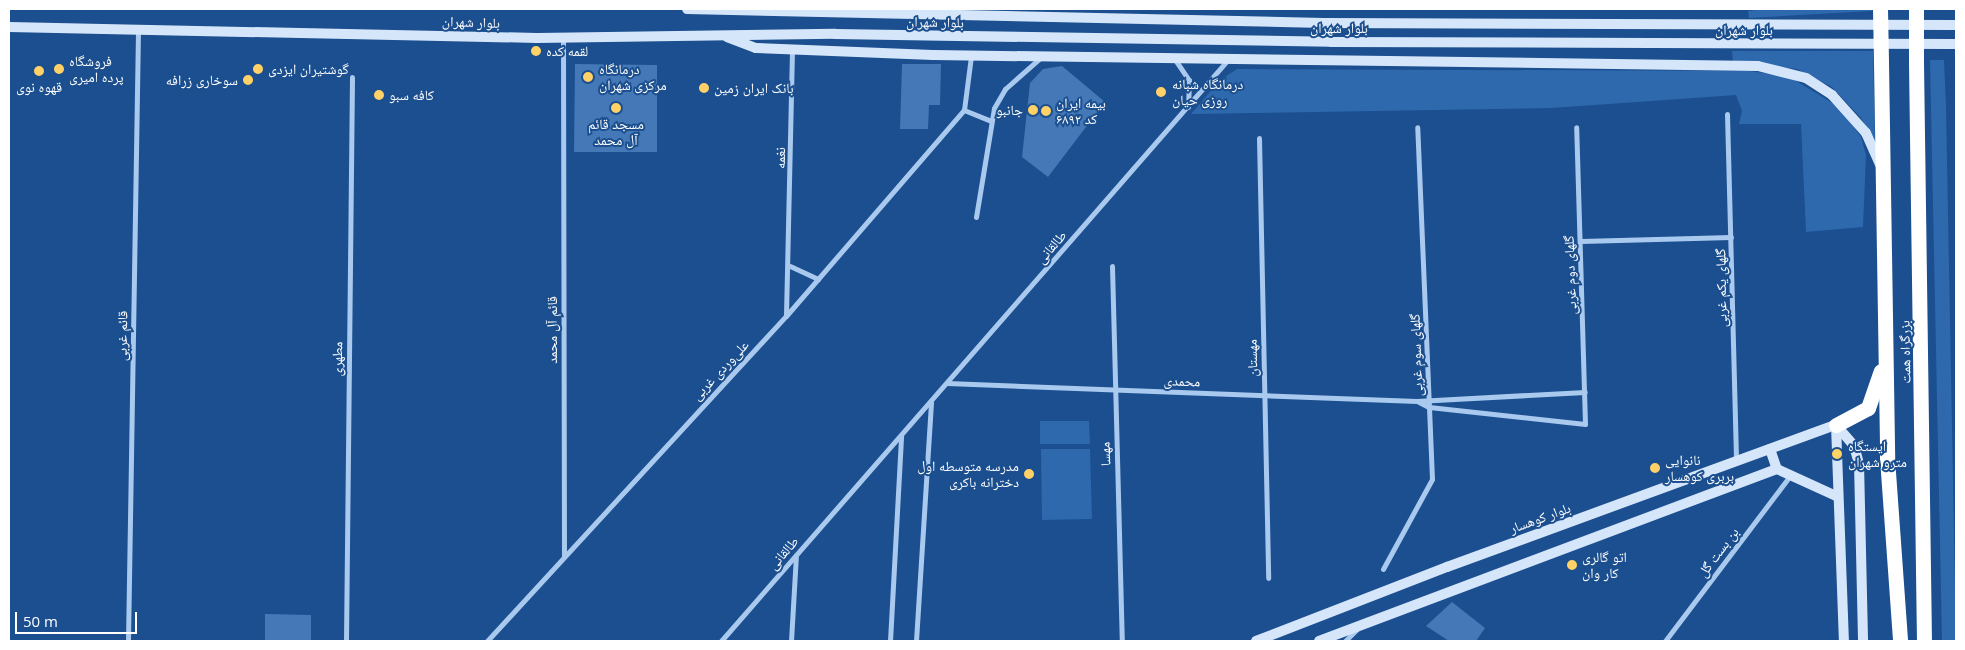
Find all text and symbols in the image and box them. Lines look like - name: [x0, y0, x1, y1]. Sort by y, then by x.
- street label: بلوار شهران: [442, 13, 500, 31]
- street label: بلوار شهران: [906, 13, 964, 31]
- street label: بلوار شهران: [1310, 20, 1368, 36]
- street label: بلوار شهران: [1715, 22, 1773, 38]
- place label: لقمه کده: [546, 43, 588, 59]
- marker: لقمه کده: [530, 45, 542, 57]
- place label: فروشگاه پرده امیری: [69, 53, 124, 85]
- place label: گوشتیران ایزدی: [268, 61, 349, 77]
- place label: درمانگاه مرکزی شهران: [599, 61, 667, 94]
- marker: فروشگاه پرده امیری: [53, 63, 65, 75]
- marker: گوشتیران ایزدی: [252, 63, 264, 75]
- marker: قهوه نوی: [33, 65, 45, 77]
- marker: درمانگاه مرکزی شهران: [581, 70, 595, 84]
- place label: سوخاری زرافه: [166, 72, 238, 88]
- marker: سوخاری زرافه: [242, 74, 254, 86]
- place label: درمانگاه شبانه روزی حیان: [1172, 76, 1243, 108]
- place label: قهوه نوی: [16, 79, 62, 95]
- place label: بانک ایران زمین: [714, 80, 794, 96]
- marker: بانک ایران زمین: [698, 82, 710, 94]
- marker: درمانگاه شبانه روزی حیان: [1154, 85, 1168, 99]
- place label: کافه سبو: [389, 87, 434, 103]
- marker: کافه سبو: [373, 89, 385, 101]
- place label: بیمه ایران کد ۶۸۹۲: [1056, 95, 1106, 128]
- marker: مسجد قائم آل محمد: [610, 102, 622, 114]
- place label: جانبو: [996, 102, 1023, 118]
- marker: جانبو: [1027, 104, 1039, 116]
- marker: بیمه ایران کد ۶۸۹۲: [1040, 105, 1052, 117]
- place label: مسجد قائم آل محمد: [588, 116, 644, 148]
- street label: نغمه: [772, 147, 788, 169]
- street label: طالقانی: [1032, 227, 1070, 267]
- street label: گلهای دوم غربی: [1560, 235, 1580, 315]
- street label: گلهای یکم غربی: [1712, 248, 1730, 328]
- street label: قائم آل محمد: [544, 296, 560, 364]
- street label: قائم غربی: [113, 311, 131, 361]
- street label: گلهای سوم غربی: [1406, 313, 1426, 397]
- street label: بزرگراه همت: [1896, 320, 1914, 384]
- street label: علی‌وردی غربی: [688, 336, 752, 404]
- street label: مهستان: [1243, 339, 1261, 377]
- street label: مطهری: [328, 341, 346, 377]
- street label: محمدی: [1163, 372, 1201, 390]
- place label: ایستگاه مترو شهران: [1848, 438, 1907, 471]
- street label: مهسا: [1096, 441, 1114, 467]
- marker: ایستگاه مترو شهران: [1830, 447, 1844, 461]
- place label: نانوایی بربری کوهسار: [1665, 452, 1734, 484]
- place label: مدرسه متوسطه اول دخترانه باکری: [917, 458, 1019, 491]
- marker: نانوایی بربری کوهسار: [1649, 462, 1661, 474]
- marker: مدرسه متوسطه اول دخترانه باکری: [1023, 468, 1035, 480]
- street label: بلوار کوهسار: [1507, 499, 1573, 537]
- street label: بن بست گل: [1694, 524, 1742, 580]
- street label: طالقانی: [764, 533, 802, 573]
- place label: اتو گالری کار وان: [1582, 549, 1627, 582]
- marker: اتو گالری کار وان: [1566, 559, 1578, 571]
- scale bar: [18, 602, 140, 634]
- text: 50 m: [23, 611, 58, 631]

